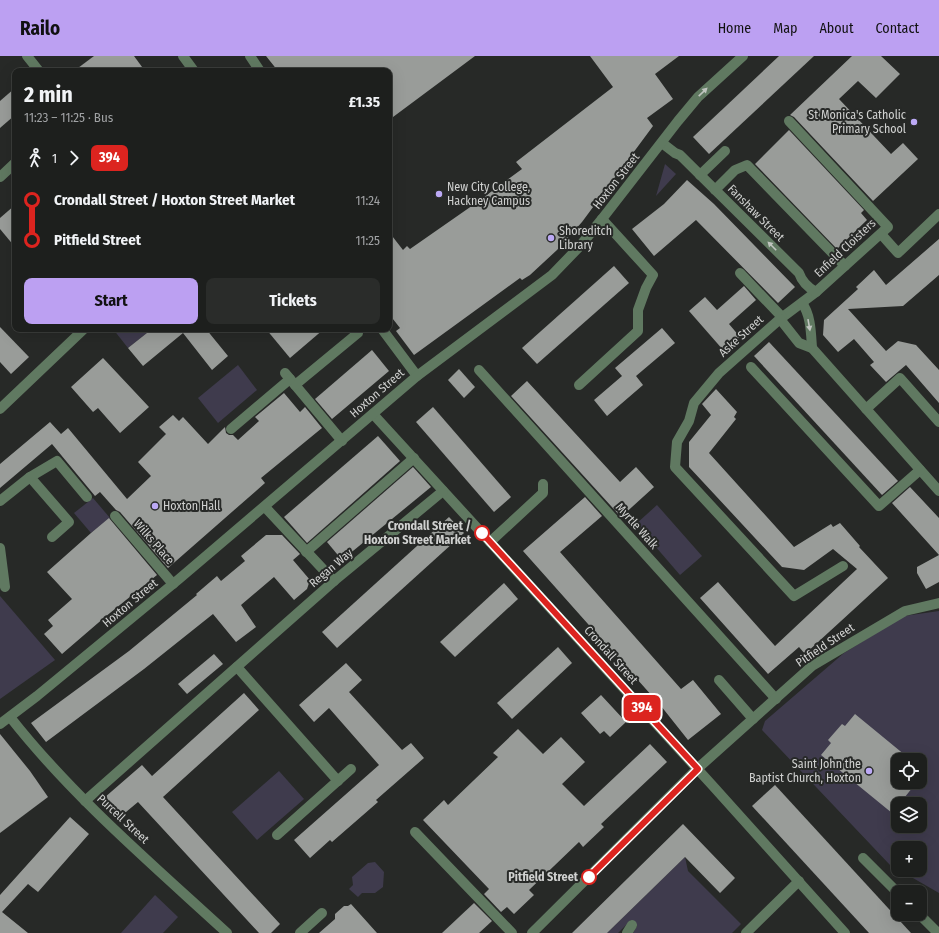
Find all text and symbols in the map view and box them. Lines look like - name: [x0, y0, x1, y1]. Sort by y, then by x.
- text: Railo: [20, 17, 60, 40]
- text: Home: [718, 20, 751, 37]
- text: Map: [773, 20, 797, 37]
- text: About: [819, 20, 854, 37]
- text: Contact: [876, 20, 919, 37]
- text: 2 min: [24, 81, 73, 108]
- one-way arrow: [698, 87, 708, 97]
- text: £1.35: [349, 93, 380, 111]
- place label: St Monica's Catholic Primary School: [808, 108, 906, 136]
- text: 11:23 – 11:25 · Bus: [24, 110, 113, 125]
- marker: St Monica's Catholic Primary School: [909, 117, 919, 127]
- icon: walk: [24, 147, 46, 169]
- icon: forward: [63, 147, 85, 169]
- text: 394: [99, 149, 120, 166]
- street label: Hoxton Street: [590, 150, 642, 212]
- text: 1: [52, 151, 57, 166]
- place label: New City College, Hackney Campus: [447, 180, 530, 208]
- street label: Fanshaw Street: [725, 182, 787, 244]
- marker: New City College, Hackney Campus: [434, 189, 444, 199]
- text: Crondall Street / Hoxton Street Market: [54, 191, 295, 209]
- text: 11:24: [356, 193, 380, 208]
- street label: Enfield Cloisters: [811, 216, 879, 280]
- place label: Shoreditch Library: [559, 224, 612, 252]
- text: Pitfield Street: [54, 231, 141, 249]
- text: 11:25: [356, 233, 380, 248]
- marker: Shoreditch Library: [546, 233, 556, 243]
- one-way arrow: [767, 242, 777, 251]
- button: Start: [24, 278, 198, 324]
- button: Tickets: [206, 278, 380, 324]
- street label: Aske Street: [716, 312, 766, 360]
- one-way arrow: [807, 319, 813, 331]
- street label: Hoxton Street: [347, 366, 407, 420]
- place label: Hoxton Hall: [163, 499, 220, 513]
- street label: Myrtle Walk: [613, 500, 662, 552]
- marker: Hoxton Hall: [150, 501, 160, 511]
- street label: Wilks Place: [131, 517, 177, 567]
- place label: Crondall Street / Hoxton Street Market: [364, 519, 472, 547]
- marker: Crondall Street / Hoxton Street Market: [474, 525, 490, 541]
- street label: Regan Way: [306, 545, 356, 590]
- street label: Hoxton Street: [100, 576, 160, 630]
- street label: Pitfield Street: [793, 620, 857, 670]
- street label: Crondall Street: [581, 623, 641, 687]
- line badge: 394: [619, 695, 665, 721]
- text: 394: [632, 699, 652, 716]
- map controls: [891, 753, 927, 921]
- button: locate: [891, 753, 927, 789]
- place label: Saint John the Baptist Church, Hoxton: [749, 757, 861, 785]
- marker: Saint John the Baptist Church, Hoxton: [864, 766, 874, 776]
- street label: Purcell Street: [94, 792, 152, 847]
- button: layers: [891, 797, 927, 833]
- button: +: [891, 841, 927, 877]
- marker: Pitfield Street: [581, 869, 597, 885]
- place label: Pitfield Street: [508, 870, 579, 884]
- button: −: [891, 885, 927, 921]

